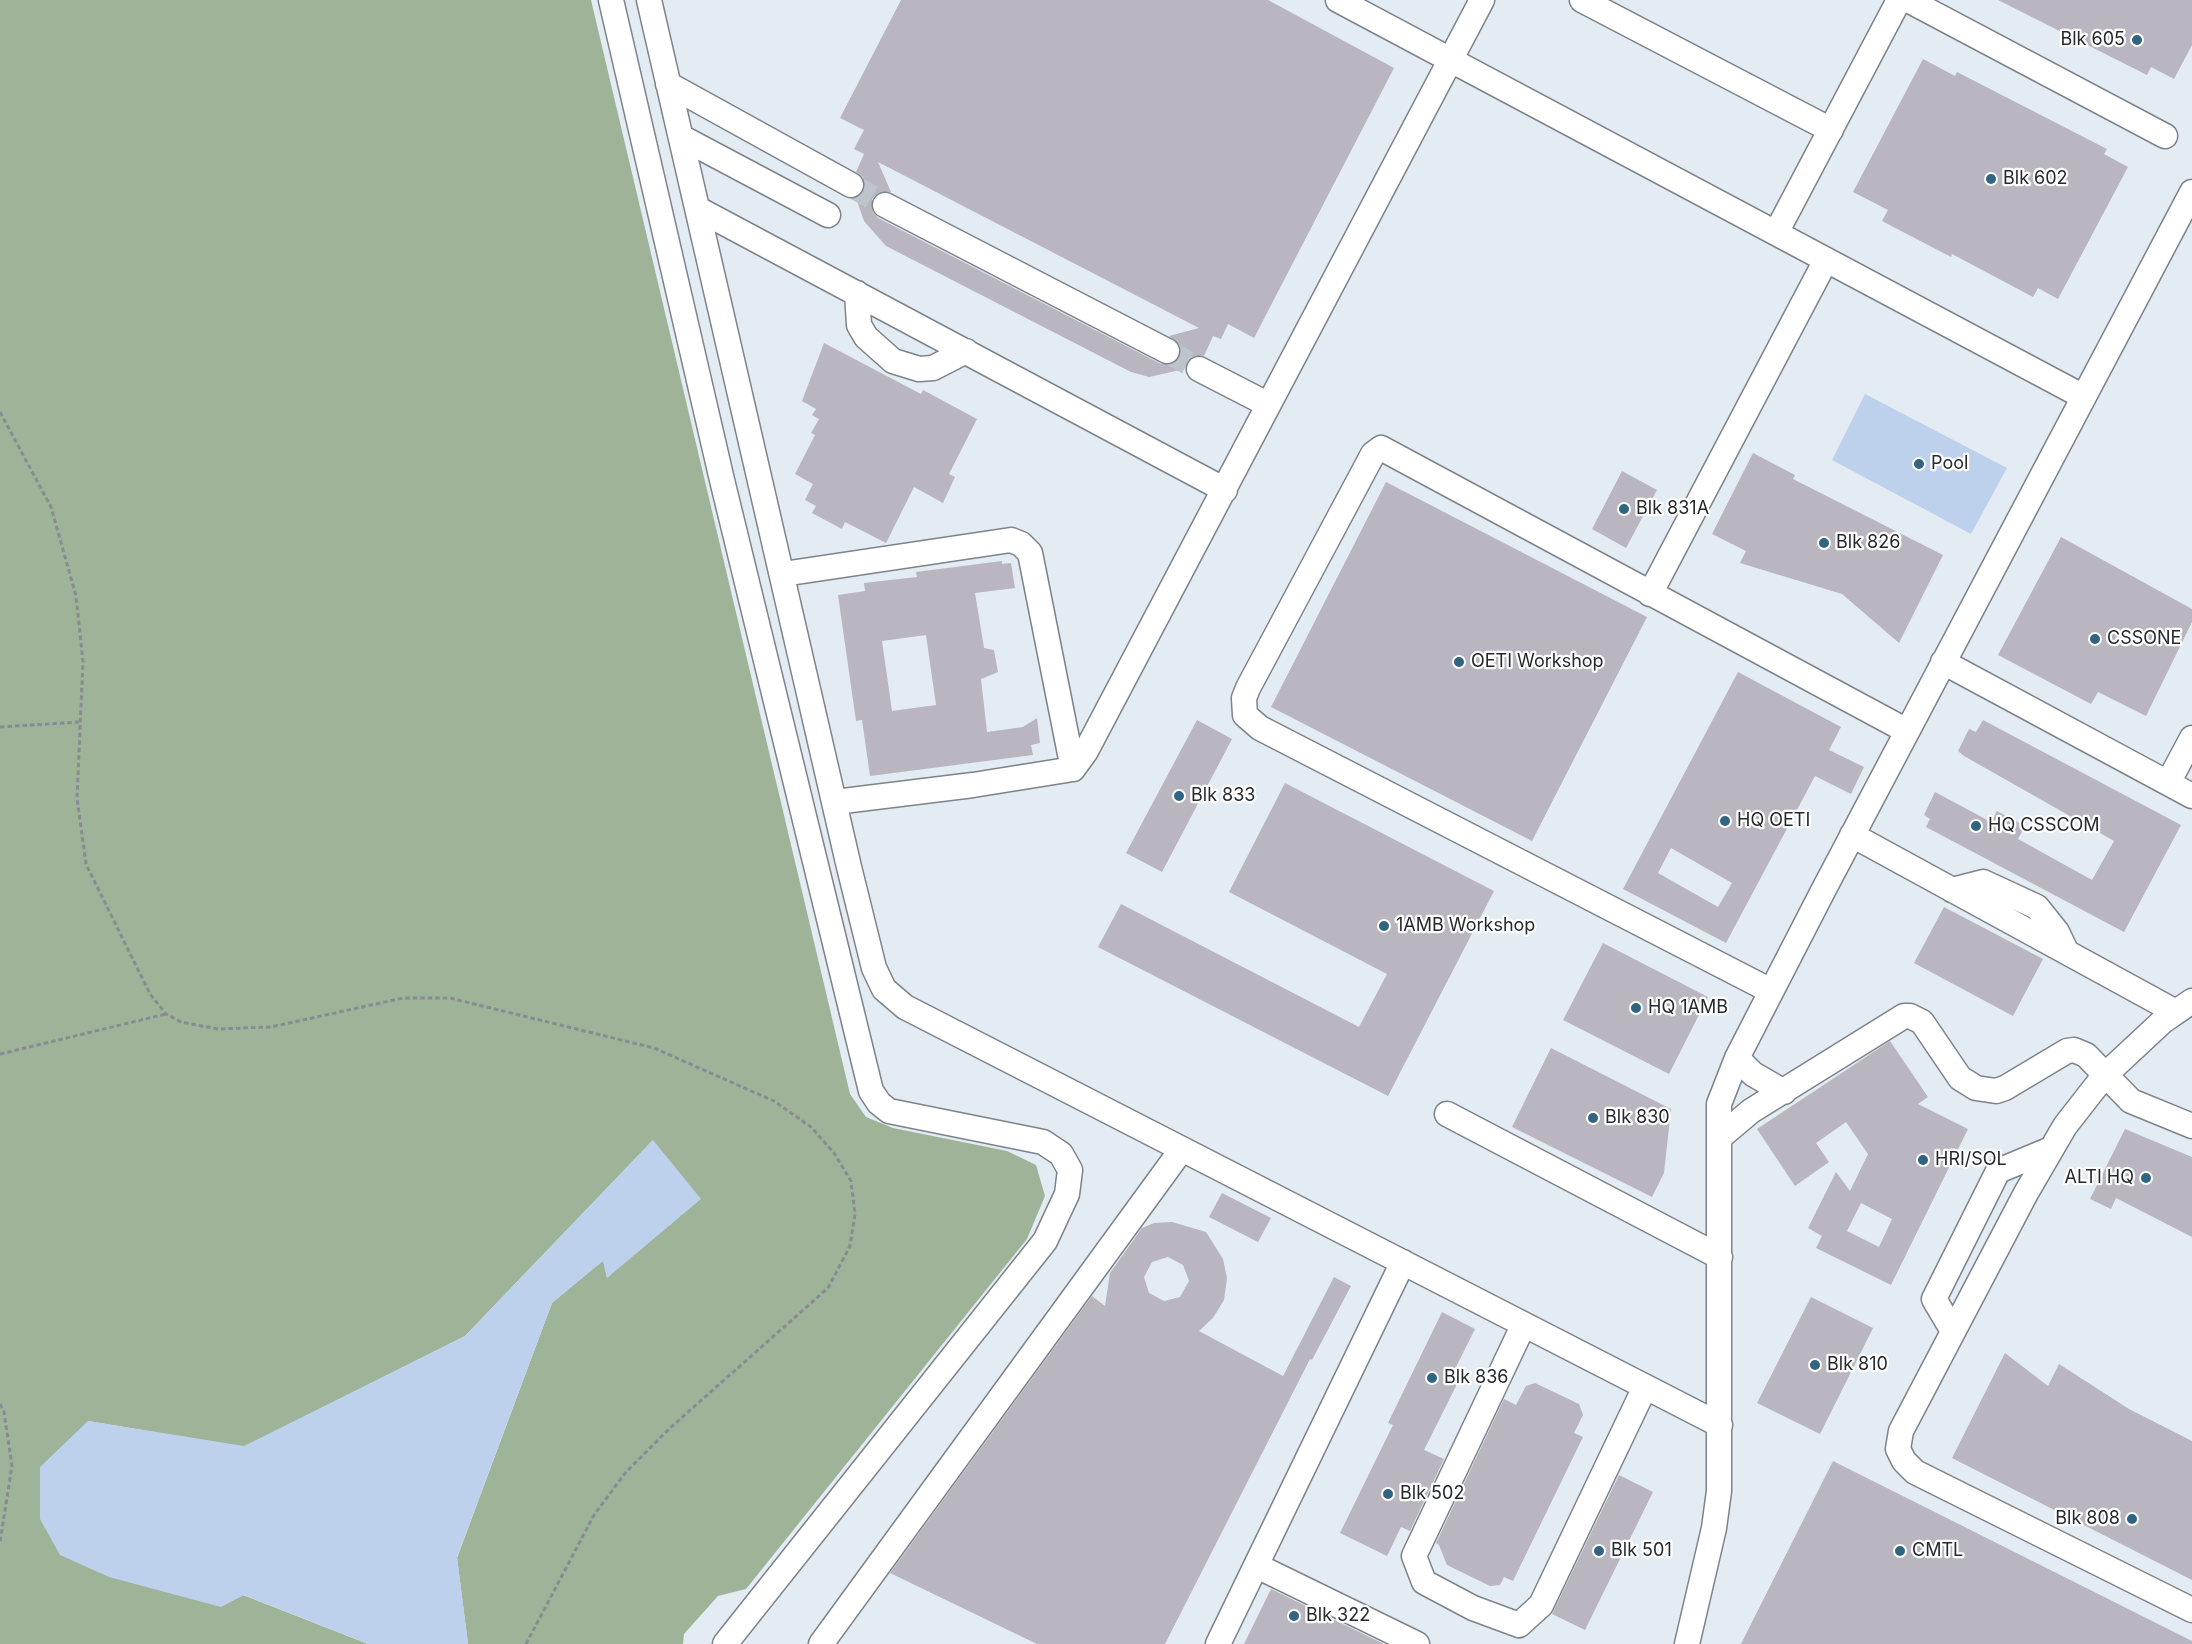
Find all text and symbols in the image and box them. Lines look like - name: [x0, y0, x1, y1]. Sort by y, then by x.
- place label: Blk 605: [2060, 29, 2125, 51]
- marker: Blk 605: [2130, 33, 2144, 47]
- place label: Blk 602: [2003, 168, 2068, 190]
- marker: Blk 602: [1984, 172, 1998, 186]
- place label: Pool: [1931, 453, 1968, 475]
- marker: Pool: [1912, 457, 1926, 471]
- place label: Blk 831A: [1636, 498, 1709, 520]
- marker: Blk 831A: [1617, 502, 1631, 516]
- place label: Blk 826: [1836, 532, 1900, 554]
- marker: Blk 826: [1817, 536, 1831, 550]
- place label: CSSONE: [2107, 628, 2181, 650]
- marker: CSSONE: [2088, 632, 2102, 646]
- place label: OETI Workshop: [1471, 651, 1604, 673]
- marker: OETI Workshop: [1452, 655, 1466, 669]
- place label: Blk 833: [1191, 785, 1255, 807]
- marker: Blk 833: [1172, 789, 1186, 803]
- place label: HQ OETI: [1737, 810, 1810, 832]
- marker: HQ OETI: [1718, 814, 1732, 828]
- place label: HQ CSSCOM: [1988, 815, 2100, 837]
- marker: HQ CSSCOM: [1969, 819, 1983, 833]
- place label: 1AMB Workshop: [1396, 915, 1535, 937]
- marker: 1AMB Workshop: [1377, 919, 1391, 933]
- place label: HQ 1AMB: [1648, 997, 1728, 1019]
- marker: HQ 1AMB: [1629, 1001, 1643, 1015]
- place label: Blk 830: [1605, 1107, 1670, 1129]
- marker: Blk 830: [1586, 1111, 1600, 1125]
- place label: HRI/SOL: [1935, 1149, 2007, 1171]
- marker: HRI/SOL: [1916, 1153, 1930, 1167]
- place label: ALTI HQ: [2064, 1167, 2134, 1189]
- marker: ALTI HQ: [2139, 1171, 2153, 1185]
- place label: Blk 810: [1827, 1354, 1888, 1376]
- marker: Blk 810: [1808, 1358, 1822, 1372]
- place label: Blk 836: [1444, 1367, 1508, 1389]
- marker: Blk 836: [1425, 1371, 1439, 1385]
- place label: Blk 502: [1400, 1483, 1464, 1505]
- marker: Blk 502: [1381, 1487, 1395, 1501]
- place label: Blk 808: [2055, 1508, 2120, 1530]
- marker: Blk 808: [2125, 1512, 2139, 1526]
- place label: Blk 501: [1611, 1540, 1672, 1562]
- place label: CMTL: [1912, 1540, 1963, 1562]
- marker: Blk 501: [1592, 1544, 1606, 1558]
- marker: CMTL: [1893, 1544, 1907, 1558]
- place label: Blk 322: [1306, 1605, 1370, 1627]
- marker: Blk 322: [1287, 1609, 1301, 1623]

